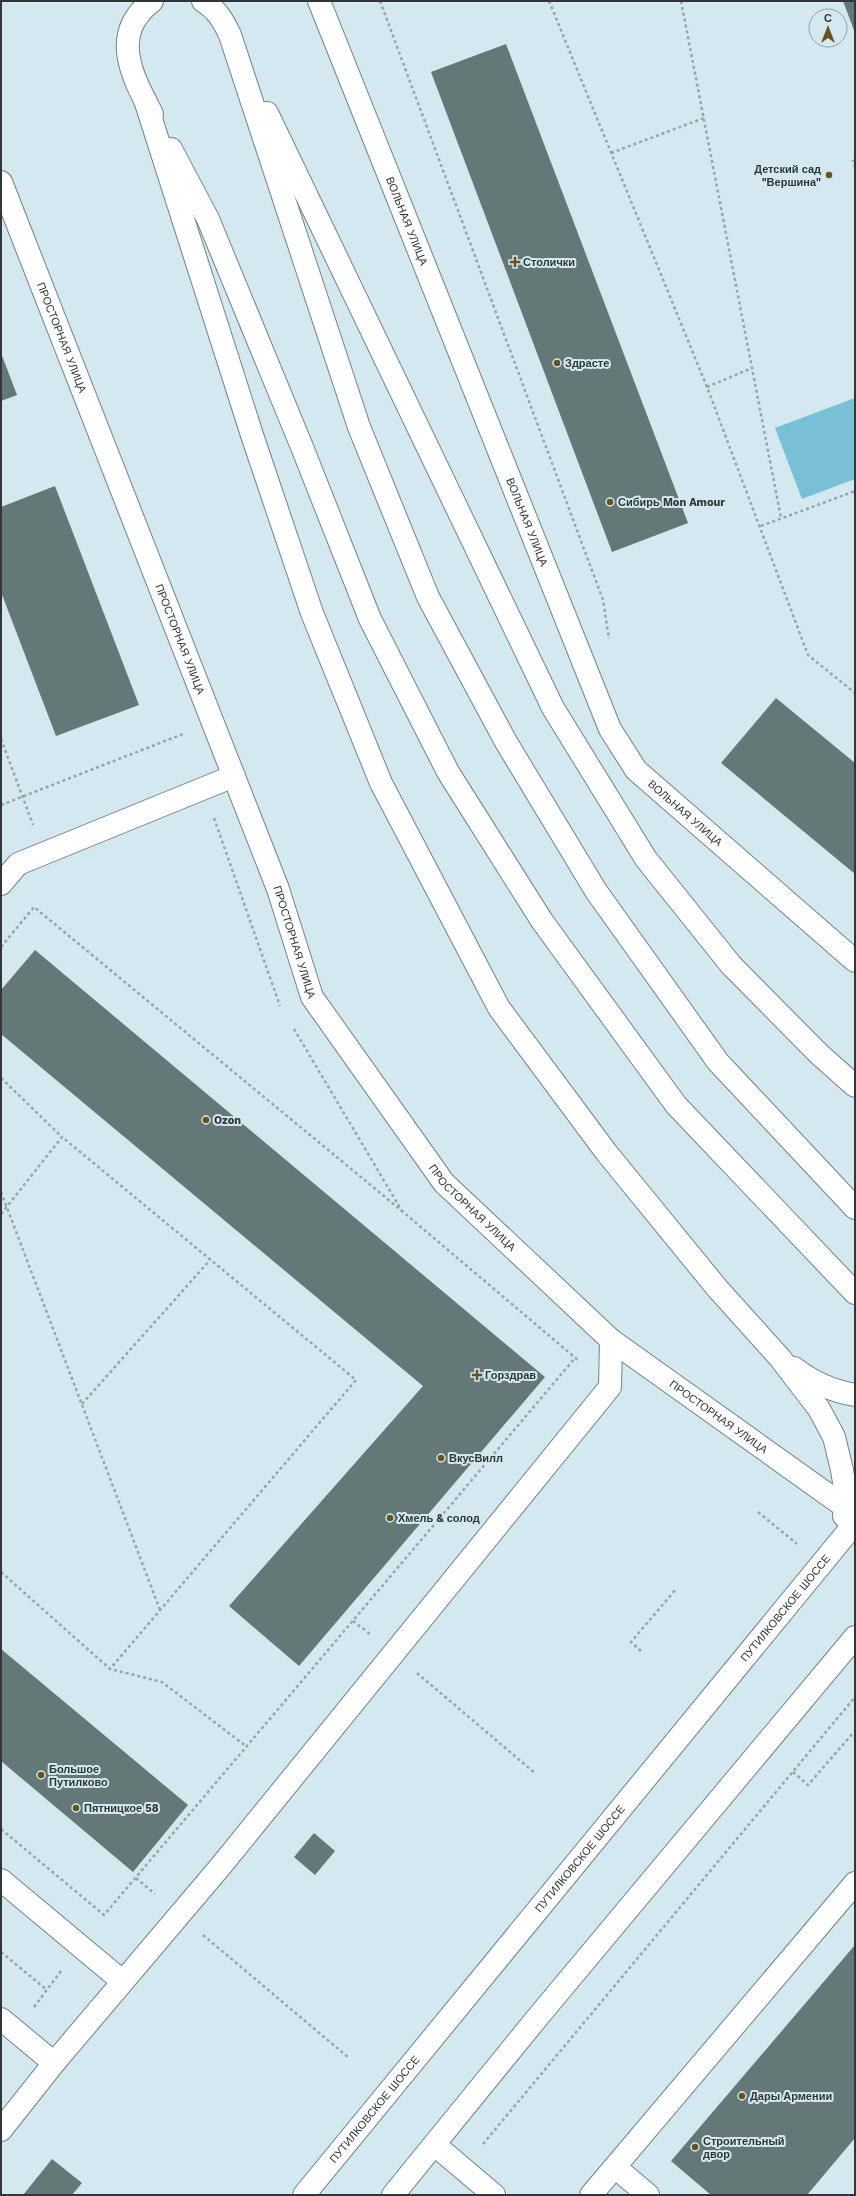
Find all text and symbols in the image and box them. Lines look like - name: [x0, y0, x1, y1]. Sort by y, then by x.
- north arrow: [808, 8, 848, 48]
- text: С: [824, 12, 832, 25]
- place label: Детский сад "Вершина": [754, 163, 821, 189]
- marker: Детский сад "Вершина": [824, 170, 834, 180]
- street label: ВОЛЬНАЯ УЛИЦА: [383, 175, 431, 268]
- place label: Столички: [523, 256, 575, 269]
- marker: Столички: [510, 257, 520, 267]
- street label: ПРОСТОРНАЯ УЛИЦА: [34, 280, 90, 395]
- place label: Здрасте: [565, 357, 609, 370]
- marker: Здрасте: [552, 358, 562, 368]
- street label: ВОЛЬНАЯ УЛИЦА: [504, 476, 551, 569]
- place label: Сибирь Mon Amour: [618, 496, 725, 509]
- marker: Сибирь Mon Amour: [605, 497, 615, 507]
- street label: ПРОСТОРНАЯ УЛИЦА: [153, 582, 208, 697]
- street label: ВОЛЬНАЯ УЛИЦА: [646, 777, 726, 849]
- street label: ПРОСТОРНАЯ УЛИЦА: [271, 884, 319, 1001]
- place label: Ozon: [214, 1114, 241, 1127]
- marker: Ozon: [201, 1115, 211, 1125]
- street label: ПРОСТОРНАЯ УЛИЦА: [426, 1162, 519, 1254]
- place label: Горздрав: [485, 1369, 536, 1382]
- marker: Горздрав: [472, 1370, 482, 1380]
- street label: ПРОСТОРНАЯ УЛИЦА: [667, 1377, 771, 1457]
- place label: ВкусВилл: [449, 1452, 503, 1465]
- marker: ВкусВилл: [436, 1453, 446, 1463]
- place label: Хмель & солод: [398, 1512, 480, 1525]
- marker: Хмель & солод: [385, 1513, 395, 1523]
- street label: ПУТИЛКОВСКОЕ ШОССЕ: [738, 1552, 833, 1664]
- place label: Большое Путилково: [49, 1763, 108, 1789]
- marker: Большое Путилково: [36, 1770, 46, 1780]
- place label: Пятницкое 58: [84, 1802, 159, 1815]
- marker: Пятницкое 58: [71, 1803, 81, 1813]
- street label: ПУТИЛКОВСКОЕ ШОССЕ: [532, 1803, 627, 1915]
- street label: ПУТИЛКОВСКОЕ ШОССЕ: [327, 2053, 422, 2165]
- place label: Дары Армении: [750, 2090, 832, 2103]
- marker: Дары Армении: [737, 2091, 747, 2101]
- place label: Строительный двор: [703, 2135, 785, 2161]
- marker: Строительный двор: [690, 2142, 700, 2152]

